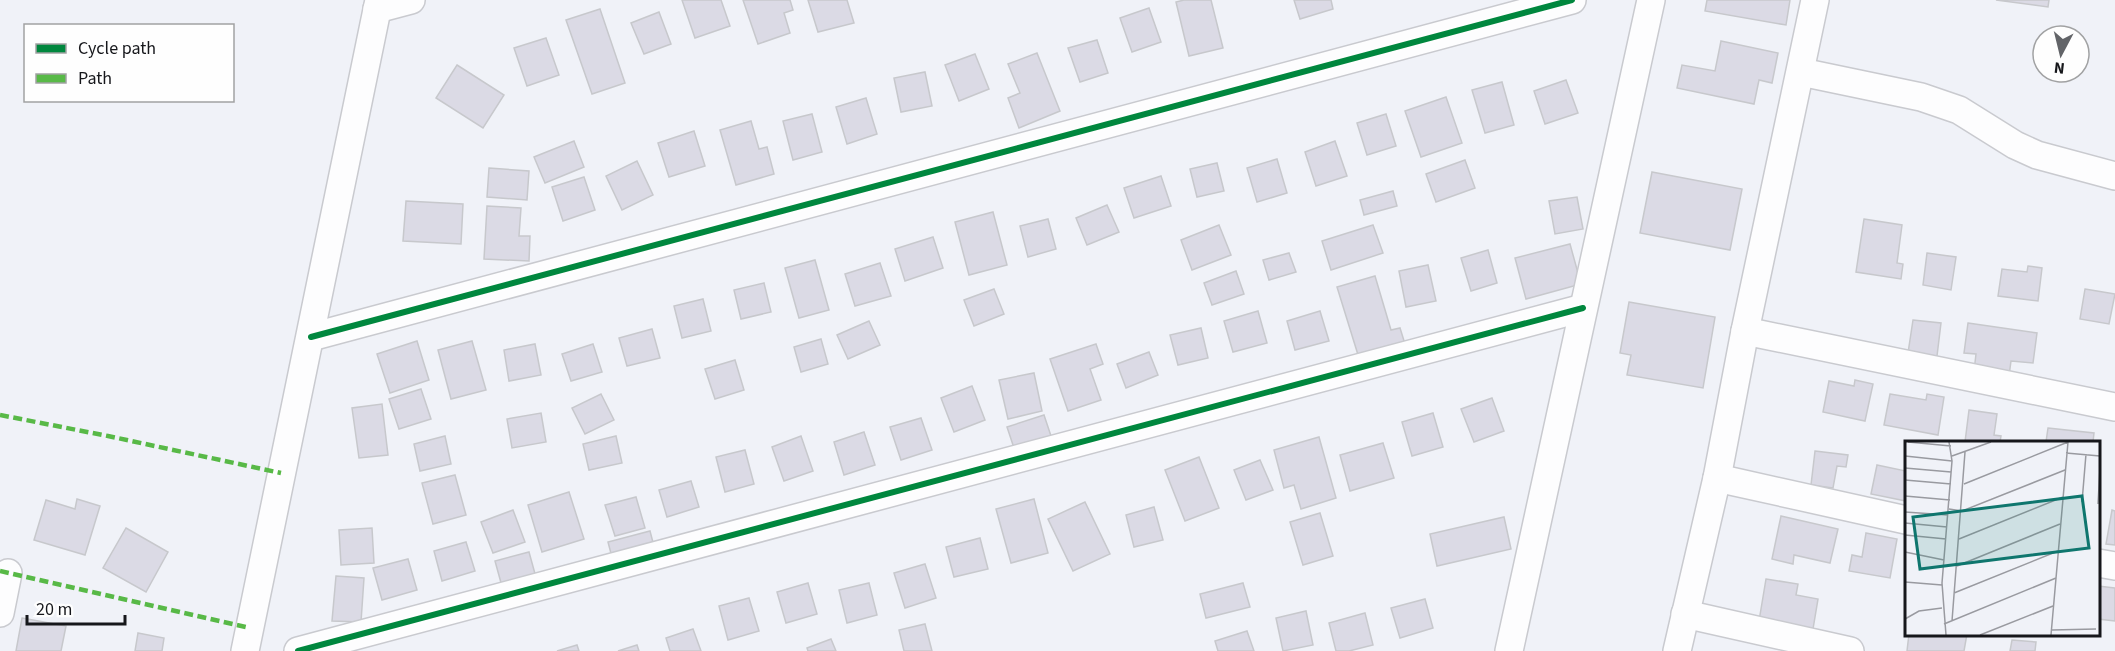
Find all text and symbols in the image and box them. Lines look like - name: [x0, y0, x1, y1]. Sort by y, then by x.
- legend: [24, 24, 234, 102]
- north arrow: [2031, 24, 2091, 84]
- text: Cycle path: [78, 36, 156, 61]
- text: N: [2053, 56, 2066, 79]
- text: Path: [78, 66, 112, 91]
- inset map: [1905, 441, 2100, 636]
- scale bar: [27, 588, 124, 626]
- text: 20 m: [36, 597, 72, 622]

